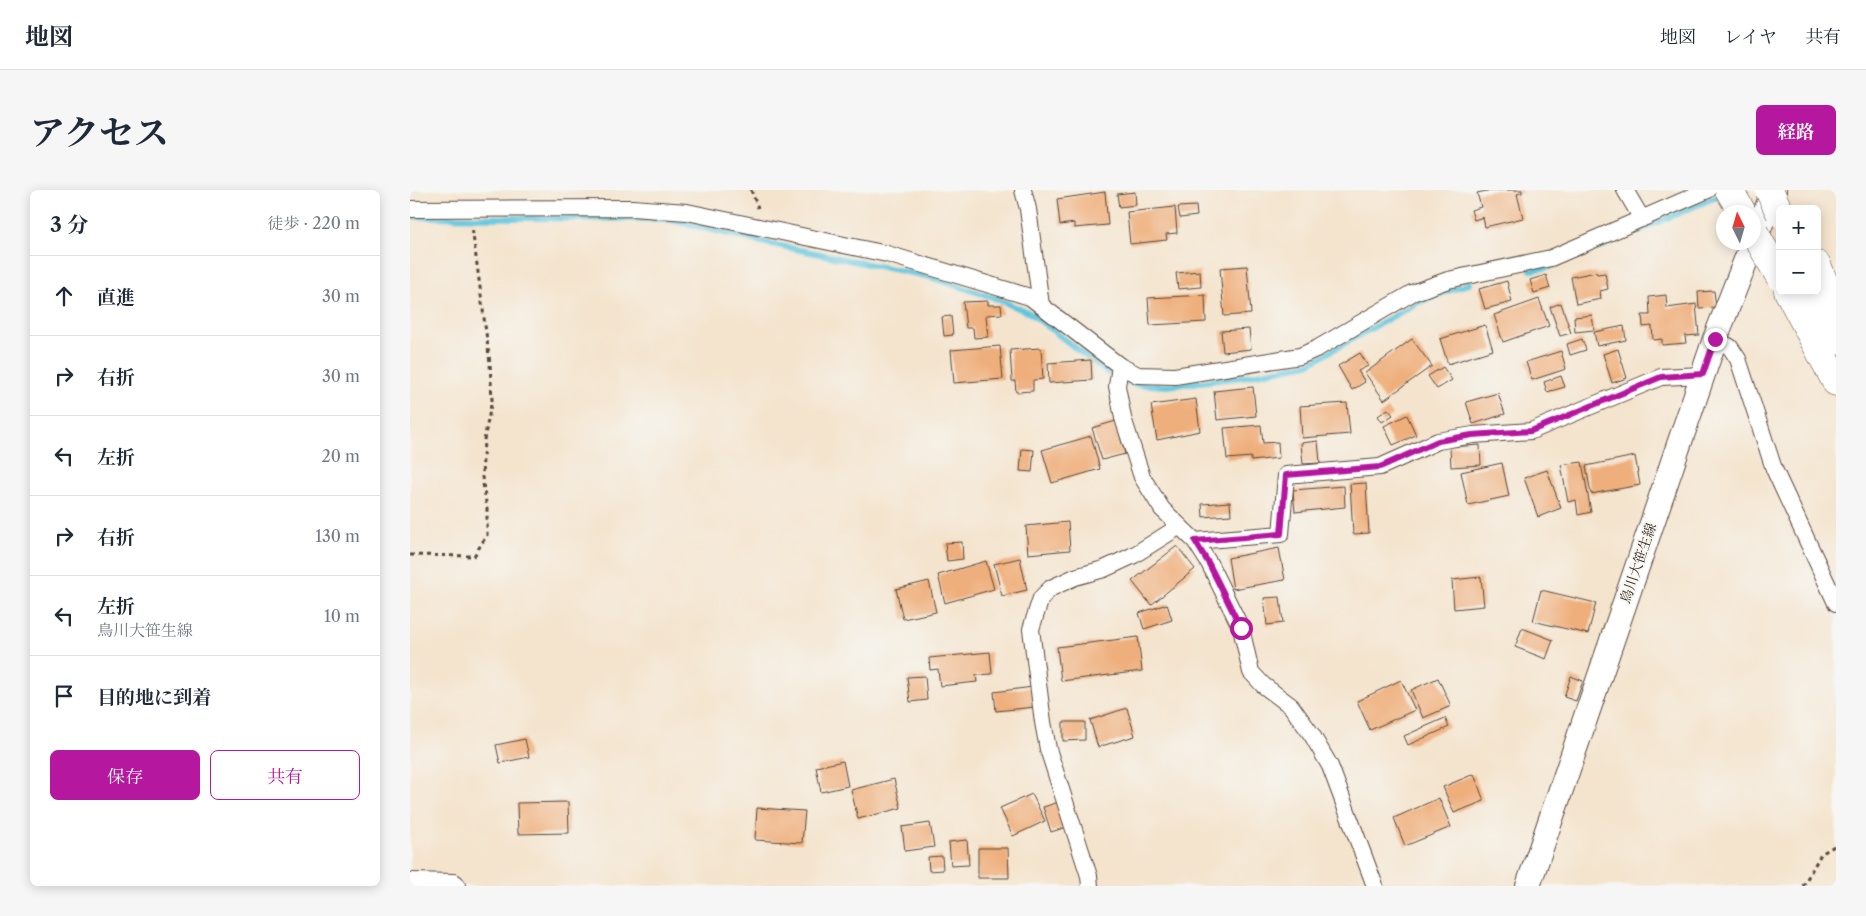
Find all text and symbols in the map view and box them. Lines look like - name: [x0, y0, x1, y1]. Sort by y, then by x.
- text: 地図: [25, 22, 73, 51]
- text: 地図: [1660, 26, 1696, 48]
- text: レイヤ: [1724, 26, 1777, 48]
- text: 共有: [1805, 26, 1841, 48]
- button: 経路: [1756, 105, 1836, 155]
- text: アクセス: [30, 111, 169, 154]
- north arrow: [1716, 205, 1761, 250]
- map controls: [1776, 205, 1821, 295]
- button: +: [1776, 205, 1821, 250]
- text: 3 分: [50, 212, 88, 237]
- text: 徒歩 · 220 m: [267, 213, 360, 233]
- button: −: [1776, 250, 1821, 295]
- icon: ahead: [50, 282, 78, 310]
- text: 直進: [97, 286, 135, 309]
- text: 30 m: [322, 286, 360, 306]
- route end: [1704, 328, 1727, 351]
- icon: right: [50, 362, 78, 390]
- text: 右折: [97, 366, 135, 389]
- text: 30 m: [322, 366, 360, 386]
- icon: left: [50, 442, 78, 470]
- text: 左折: [97, 446, 135, 469]
- text: 20 m: [321, 446, 360, 466]
- street label: 鳥川大笹生線: [1616, 520, 1660, 606]
- icon: right: [50, 522, 78, 550]
- text: 右折: [97, 526, 135, 549]
- text: 130 m: [315, 526, 360, 546]
- text: 左折: [97, 595, 135, 618]
- icon: left: [50, 602, 78, 630]
- text: 10 m: [324, 606, 360, 626]
- route start: [1230, 617, 1253, 640]
- text: 鳥川大笹生線: [97, 620, 193, 640]
- icon: arrive: [50, 682, 78, 710]
- text: 目的地に到着: [97, 686, 211, 709]
- button: 保存: [50, 750, 200, 800]
- button: 共有: [210, 750, 360, 800]

